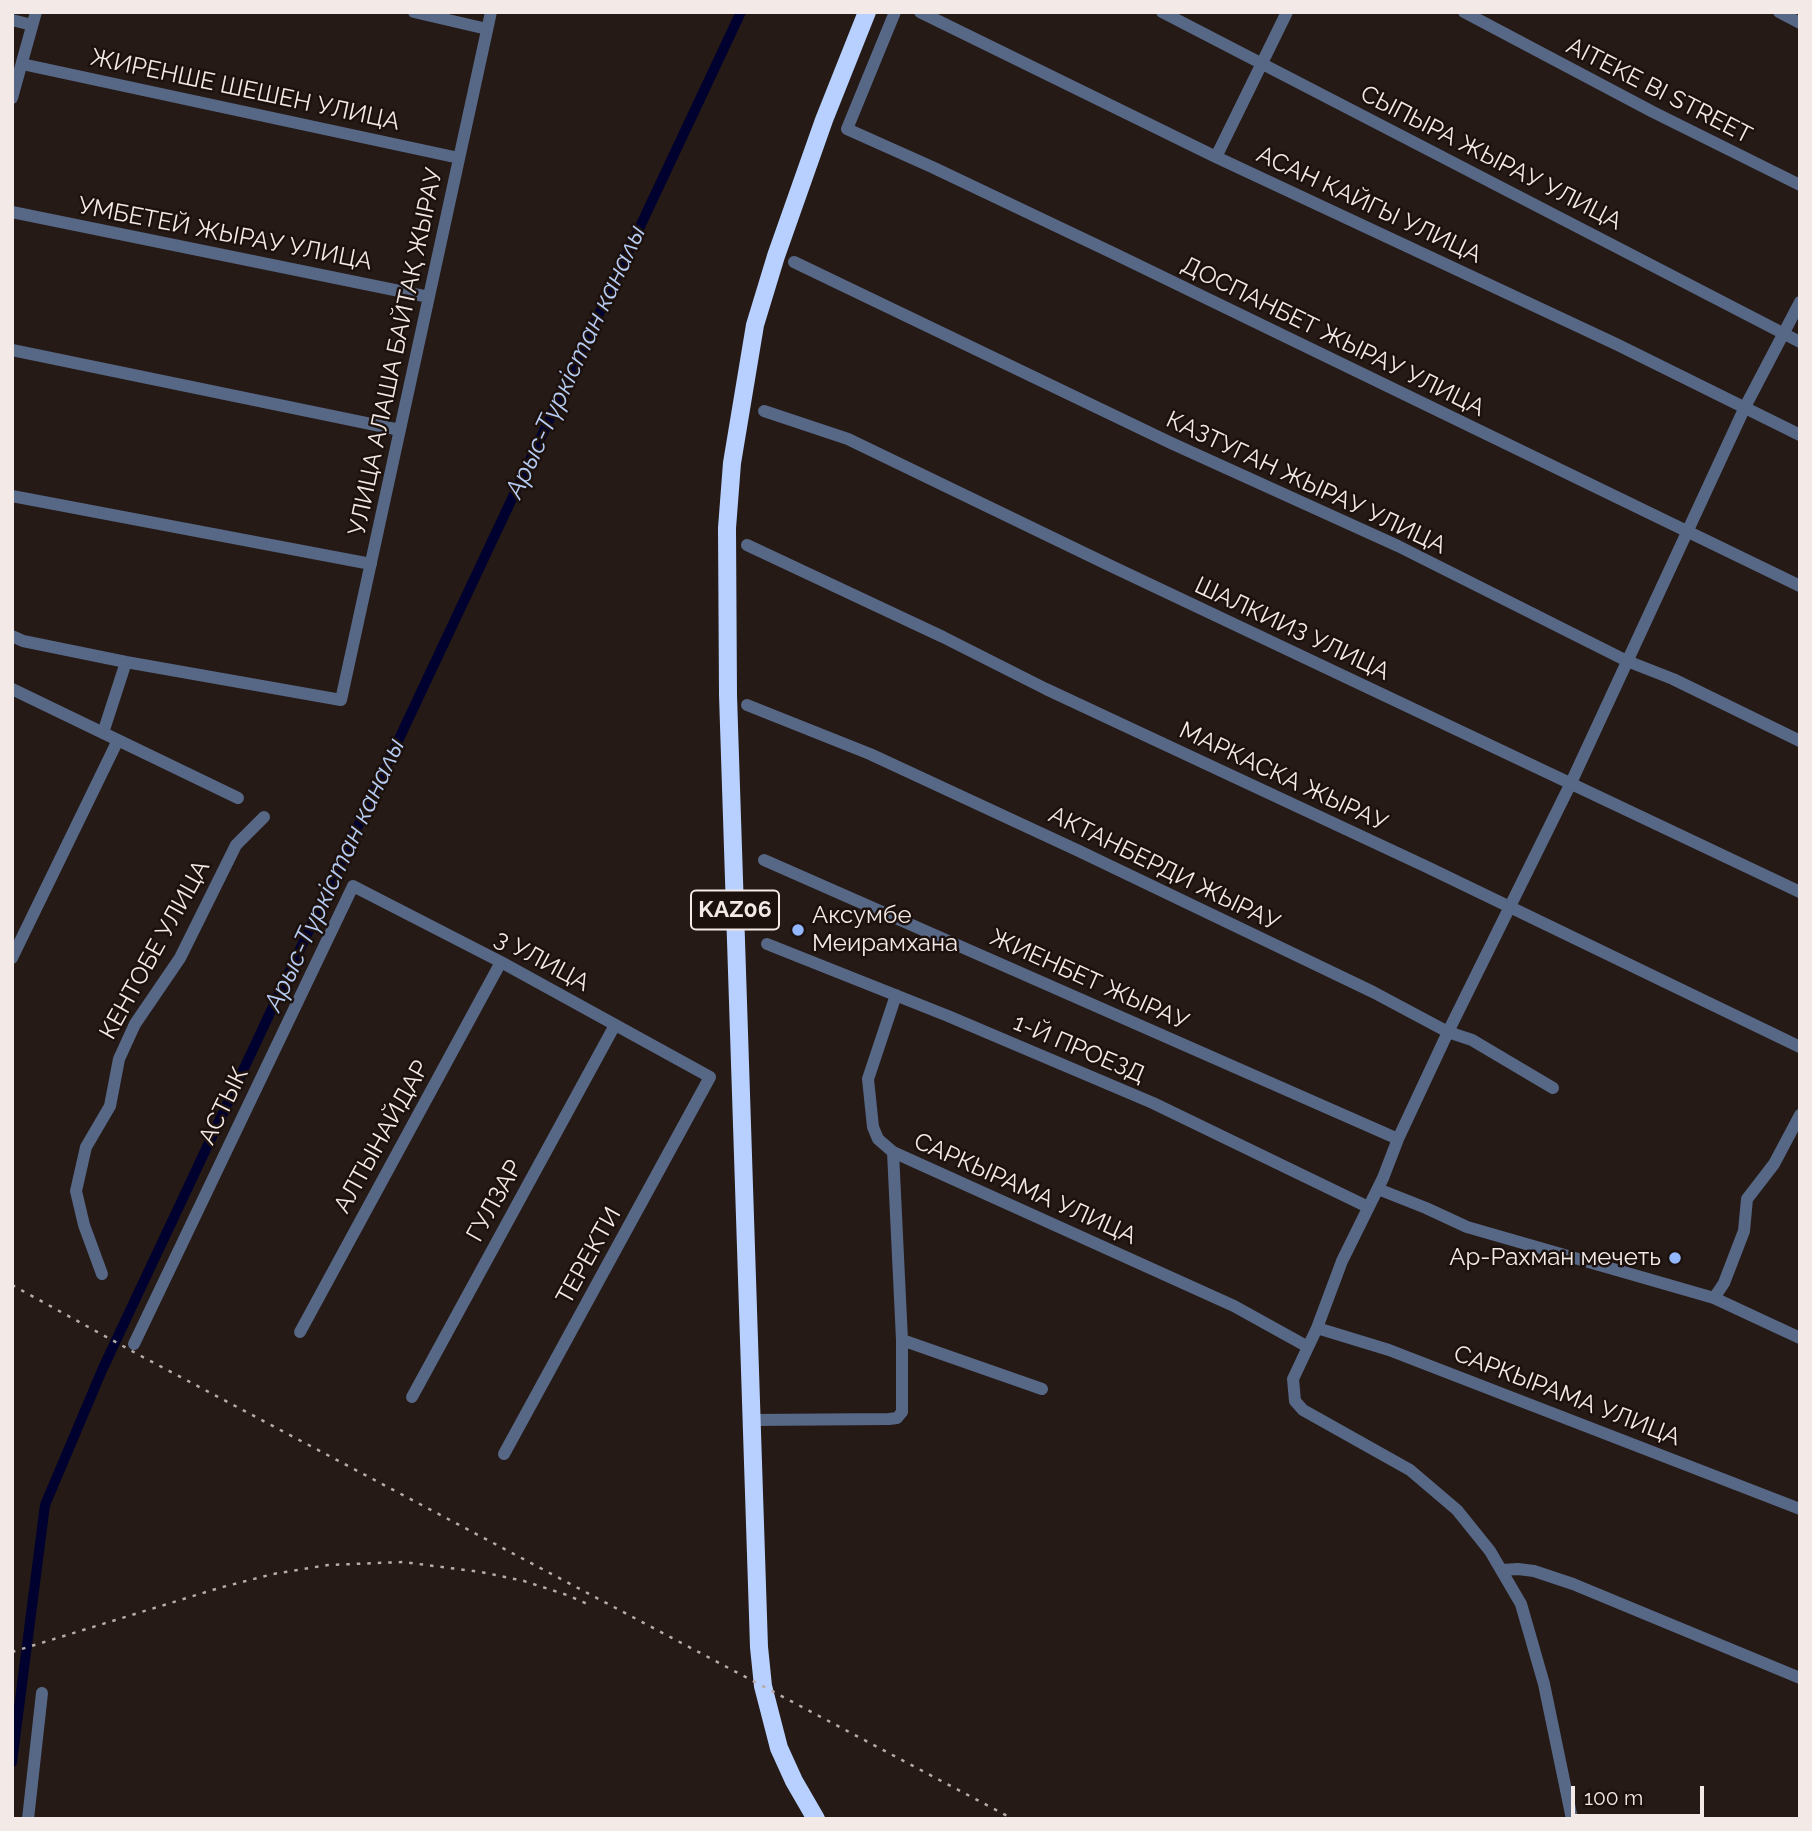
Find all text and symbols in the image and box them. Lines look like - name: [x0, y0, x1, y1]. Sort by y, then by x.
- street label: AITEKE BI STREET: [1561, 32, 1757, 150]
- street label: ЖИРЕНШЕ ШЕШЕН УЛИЦА: [88, 43, 402, 137]
- street label: СЫПЫРА ЖЫРАУ УЛИЦА: [1355, 79, 1627, 237]
- street label: АСАН КАЙГЫ УЛИЦА: [1252, 140, 1486, 270]
- street label: УЛИЦА АЛАША БАЙТАҚ ЖЫРАУ: [343, 166, 449, 538]
- street label: УМБЕТЕЙ ЖЫРАУ УЛИЦА: [76, 191, 374, 277]
- water label: Арыс-Түркістан каналы: [499, 221, 653, 503]
- street label: ДОСПАНБЕТ ЖЫРАУ УЛИЦА: [1177, 251, 1489, 423]
- street label: КАЗТУГАН ЖЫРАУ УЛИЦА: [1162, 405, 1450, 561]
- street label: ШАЛКИИЗ УЛИЦА: [1190, 571, 1394, 687]
- street label: МАРКАСКА ЖЫРАУ: [1175, 716, 1391, 838]
- water label: Арыс-Түркістан каналы: [258, 734, 412, 1016]
- street label: АКТАНБЕРДИ ЖЫРАУ: [1044, 801, 1284, 937]
- street label: КЕНТОБЕ УЛИЦА: [94, 855, 216, 1045]
- road number: KАZ06: [691, 890, 779, 930]
- place label: Аксумбе Меирамхана: [812, 902, 958, 958]
- marker: Аксумбе Меирамхана: [790, 922, 806, 938]
- street label: ЖИЕНБЕТ ЖЫРАУ: [985, 923, 1193, 1037]
- street label: 3 УЛИЦА: [490, 924, 594, 998]
- street label: 1-Й ПРОЕЗД: [1009, 1008, 1149, 1090]
- street label: АЛТЫНАЙДАР: [328, 1056, 436, 1218]
- street label: АСТЫК: [193, 1063, 255, 1149]
- street label: САРКЫРАМА УЛИЦА: [909, 1127, 1141, 1251]
- street label: ГУЛЗАР: [461, 1155, 529, 1247]
- street label: ТЕРЕКТИ: [550, 1202, 628, 1310]
- place label: Ар-Рахман мечеть: [1449, 1244, 1661, 1272]
- marker: Ар-Рахман мечеть: [1667, 1250, 1683, 1266]
- street label: САРКЫРАМА УЛИЦА: [1449, 1339, 1685, 1453]
- scale bar: [1574, 1772, 1707, 1816]
- text: 100 m: [1584, 1785, 1643, 1810]

